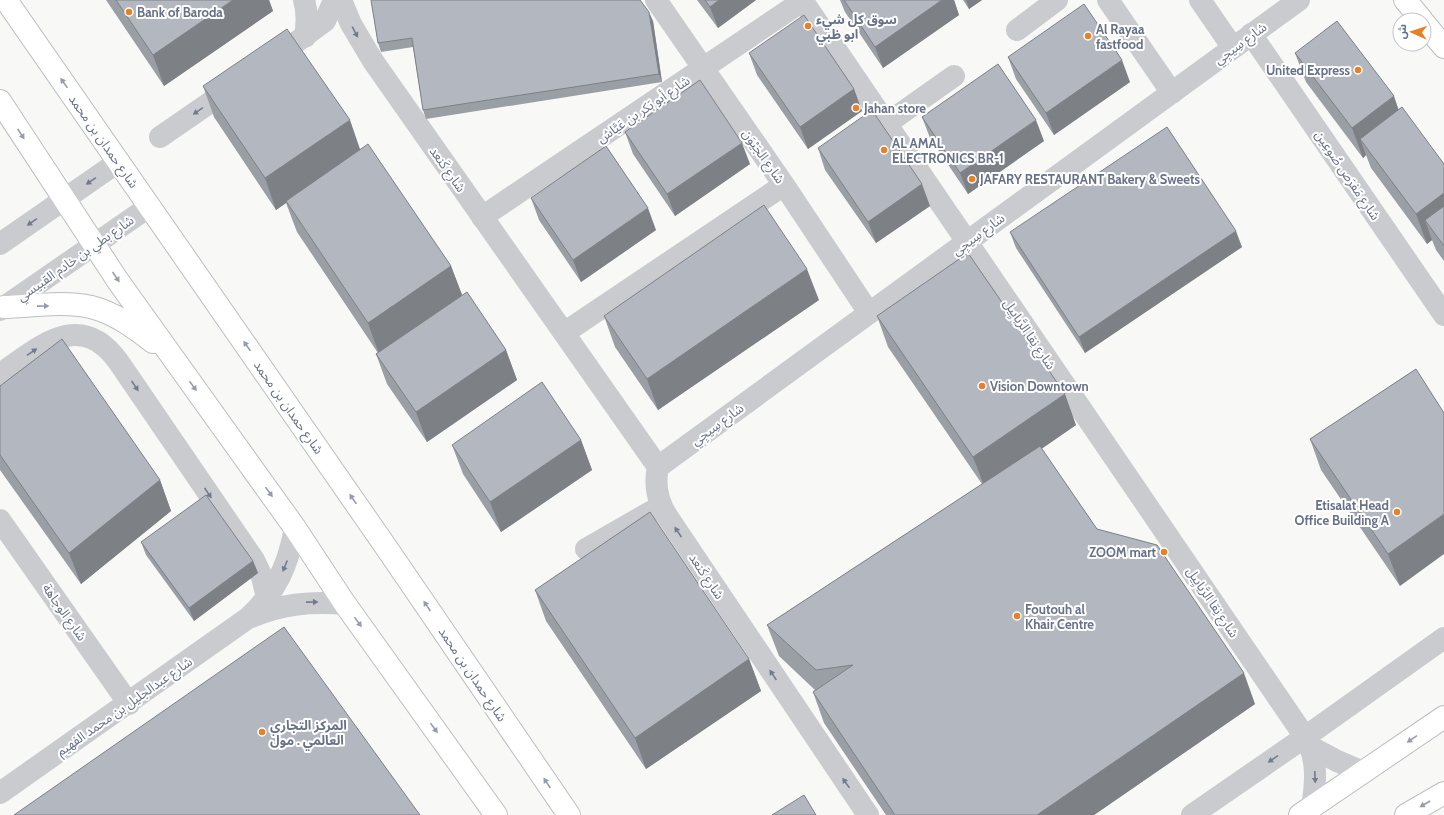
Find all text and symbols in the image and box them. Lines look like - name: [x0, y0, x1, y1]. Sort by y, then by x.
- place label: Bank of Baroda: [137, 4, 223, 20]
- marker: Bank of Baroda: [124, 7, 134, 17]
- place label: سوق كل شيء ابو ظبي: [816, 11, 897, 45]
- north arrow: [1392, 12, 1432, 52]
- street label: شارع سِيجِي: [1211, 19, 1271, 70]
- marker: سوق كل شيء ابو ظبي: [803, 21, 813, 31]
- place label: Al Rayaa fastfood: [1096, 21, 1145, 52]
- text: ش: [1395, 24, 1409, 39]
- one-way arrow: [352, 26, 358, 37]
- marker: Al Rayaa fastfood: [1083, 31, 1093, 41]
- place label: United Express: [1266, 62, 1350, 78]
- marker: United Express: [1353, 65, 1363, 75]
- street label: شارع أبو بَكر بن عَيَّاش: [593, 72, 694, 149]
- one-way arrow: [60, 78, 68, 88]
- street label: شارع حمدان بن محمد: [63, 91, 142, 193]
- place label: Jahan store: [863, 100, 926, 116]
- marker: Jahan store: [851, 103, 861, 113]
- one-way arrow: [193, 107, 203, 115]
- street label: شارع الجَيْوَن: [737, 126, 789, 188]
- street label: شارع مَفرَص صُوعِين: [1310, 127, 1384, 225]
- one-way arrow: [18, 128, 25, 140]
- place label: AL AMAL ELECTRONICS BR-1: [892, 135, 1004, 166]
- street label: شارع كَنعد: [424, 143, 469, 197]
- marker: AL AMAL ELECTRONICS BR-1: [879, 145, 889, 155]
- place label: JAFARY RESTAURANT Bakery & Sweets: [979, 171, 1200, 187]
- marker: JAFARY RESTAURANT Bakery & Sweets: [967, 174, 977, 184]
- one-way arrow: [85, 177, 96, 185]
- street label: شارع سِيجِي: [949, 210, 1009, 261]
- street label: شارع بطي بن خادم القبيسي: [13, 212, 138, 307]
- one-way arrow: [26, 218, 37, 226]
- one-way arrow: [112, 272, 120, 282]
- street label: شارع نِقا الرَّيايِيل: [998, 296, 1060, 374]
- one-way arrow: [37, 302, 49, 309]
- one-way arrow: [243, 341, 251, 352]
- one-way arrow: [27, 348, 37, 356]
- street label: شارع حمدان بن محمد: [248, 357, 327, 459]
- place label: Vision Downtown: [990, 378, 1089, 394]
- one-way arrow: [131, 380, 139, 391]
- one-way arrow: [189, 381, 197, 392]
- marker: Vision Downtown: [977, 381, 987, 391]
- street label: شارع سِيجِي: [688, 400, 748, 451]
- one-way arrow: [265, 487, 273, 497]
- one-way arrow: [204, 488, 212, 498]
- one-way arrow: [349, 494, 357, 504]
- place label: Etisalat Head Office Building A: [1295, 497, 1390, 528]
- marker: Etisalat Head Office Building A: [1392, 507, 1402, 517]
- one-way arrow: [674, 527, 682, 537]
- place label: ZOOM mart: [1089, 544, 1157, 560]
- marker: ZOOM mart: [1159, 547, 1169, 557]
- street label: شارع كَنعد: [683, 550, 728, 604]
- one-way arrow: [282, 561, 288, 573]
- street label: شارع نِقا الرَّيايِيل: [1181, 564, 1243, 642]
- street label: شارع الوجاهة: [37, 580, 91, 645]
- one-way arrow: [306, 599, 319, 605]
- one-way arrow: [423, 600, 430, 612]
- place label: Foutouh al Khair Centre: [1025, 601, 1094, 632]
- marker: Foutouh al Khair Centre: [1012, 611, 1022, 621]
- one-way arrow: [354, 617, 362, 628]
- street label: شارع حمدان بن محمد: [433, 624, 511, 726]
- street label: شارع عبدالجليل بن محمد الفهيم: [53, 653, 197, 762]
- one-way arrow: [769, 670, 777, 681]
- place label: المركز التجاري العالمي . مول: [270, 717, 347, 751]
- one-way arrow: [429, 723, 437, 733]
- marker: المركز التجاري العالمي . مول: [257, 727, 267, 737]
- one-way arrow: [1407, 735, 1417, 743]
- one-way arrow: [1268, 755, 1278, 763]
- one-way arrow: [1312, 771, 1318, 784]
- one-way arrow: [543, 778, 551, 788]
- one-way arrow: [842, 778, 850, 788]
- one-way arrow: [1419, 801, 1431, 808]

